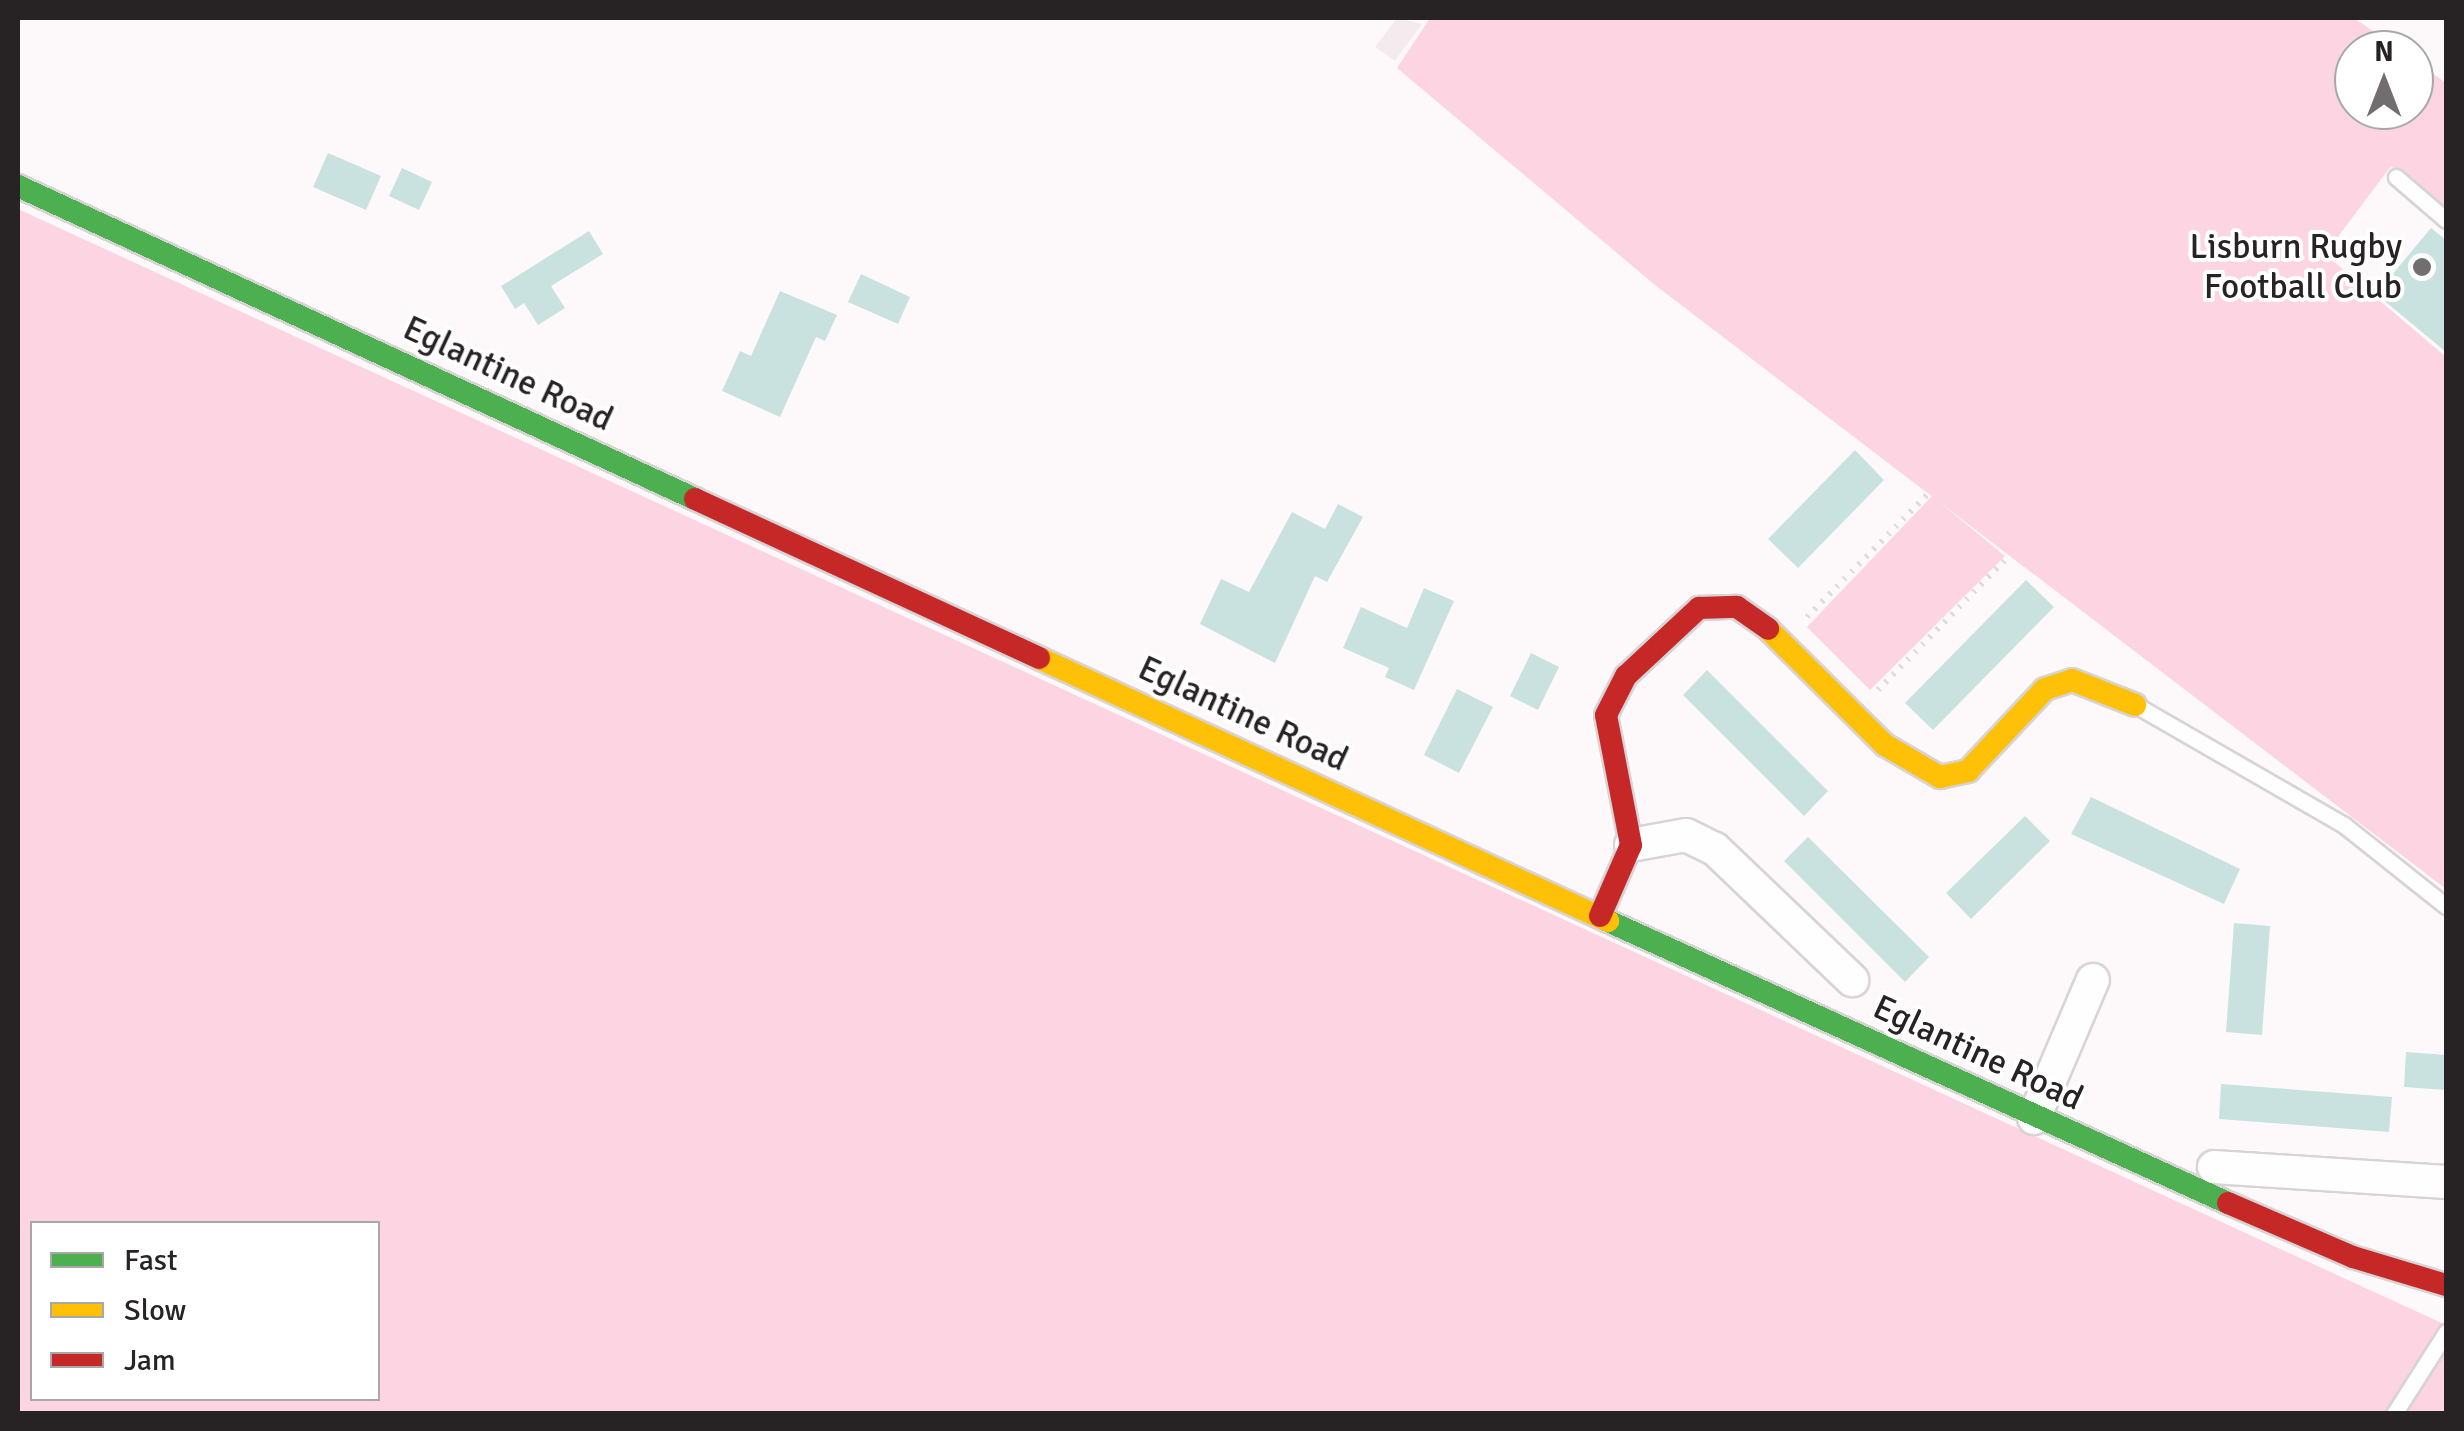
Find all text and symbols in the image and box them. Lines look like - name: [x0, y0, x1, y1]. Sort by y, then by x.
- north arrow: [2334, 30, 2434, 130]
- text: N: [2374, 35, 2394, 69]
- place label: Lisburn Rugby Football Club: [2190, 226, 2402, 308]
- marker: Lisburn Rugby Football Club: [2411, 256, 2433, 278]
- street label: Eglantine Road: [397, 307, 619, 441]
- street label: Eglantine Road: [1132, 647, 1354, 781]
- street label: Eglantine Road: [1867, 986, 2089, 1120]
- legend: [30, 1221, 380, 1401]
- text: Fast: [124, 1242, 177, 1279]
- text: Slow: [124, 1292, 186, 1329]
- text: Jam: [124, 1342, 176, 1379]

